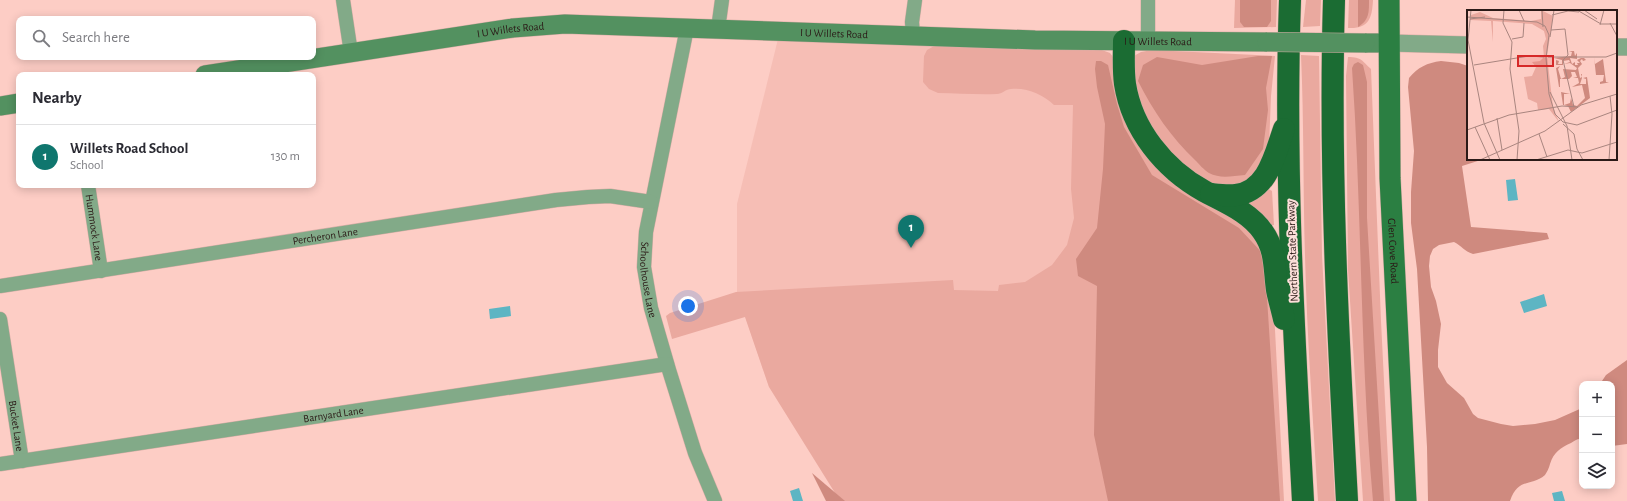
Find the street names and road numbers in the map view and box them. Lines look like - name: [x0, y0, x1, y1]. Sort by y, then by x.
- street label: I U Willets Road: [476, 21, 545, 39]
- street label: I U Willets Road: [800, 27, 868, 40]
- street label: I U Willets Road: [1124, 36, 1192, 47]
- street label: Hummock Lane: [83, 194, 104, 262]
- street label: Northern State Parkway: [1285, 200, 1300, 302]
- street label: Glen Cove Road: [1386, 218, 1400, 284]
- street label: Percheron Lane: [292, 226, 358, 247]
- street label: Schoolhouse Lane: [638, 241, 658, 319]
- street label: Bucket Lane: [7, 400, 25, 452]
- street label: Barnyard Lane: [302, 405, 364, 424]

